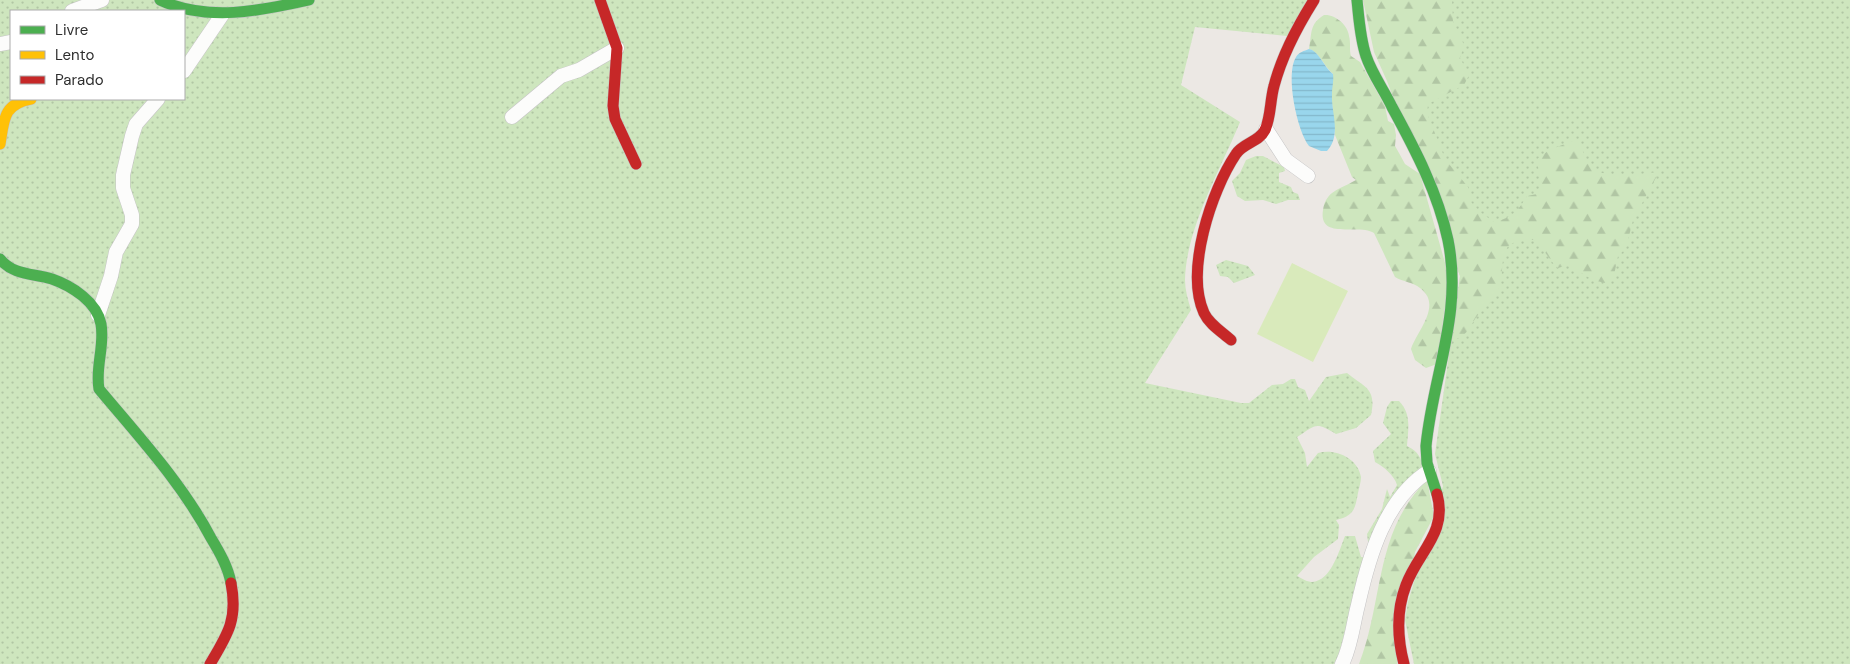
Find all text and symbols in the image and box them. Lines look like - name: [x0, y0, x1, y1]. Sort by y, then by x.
- legend: [10, 10, 185, 100]
- text: Livre: [55, 20, 88, 40]
- text: Lento: [55, 45, 94, 65]
- text: Parado: [55, 70, 104, 90]

